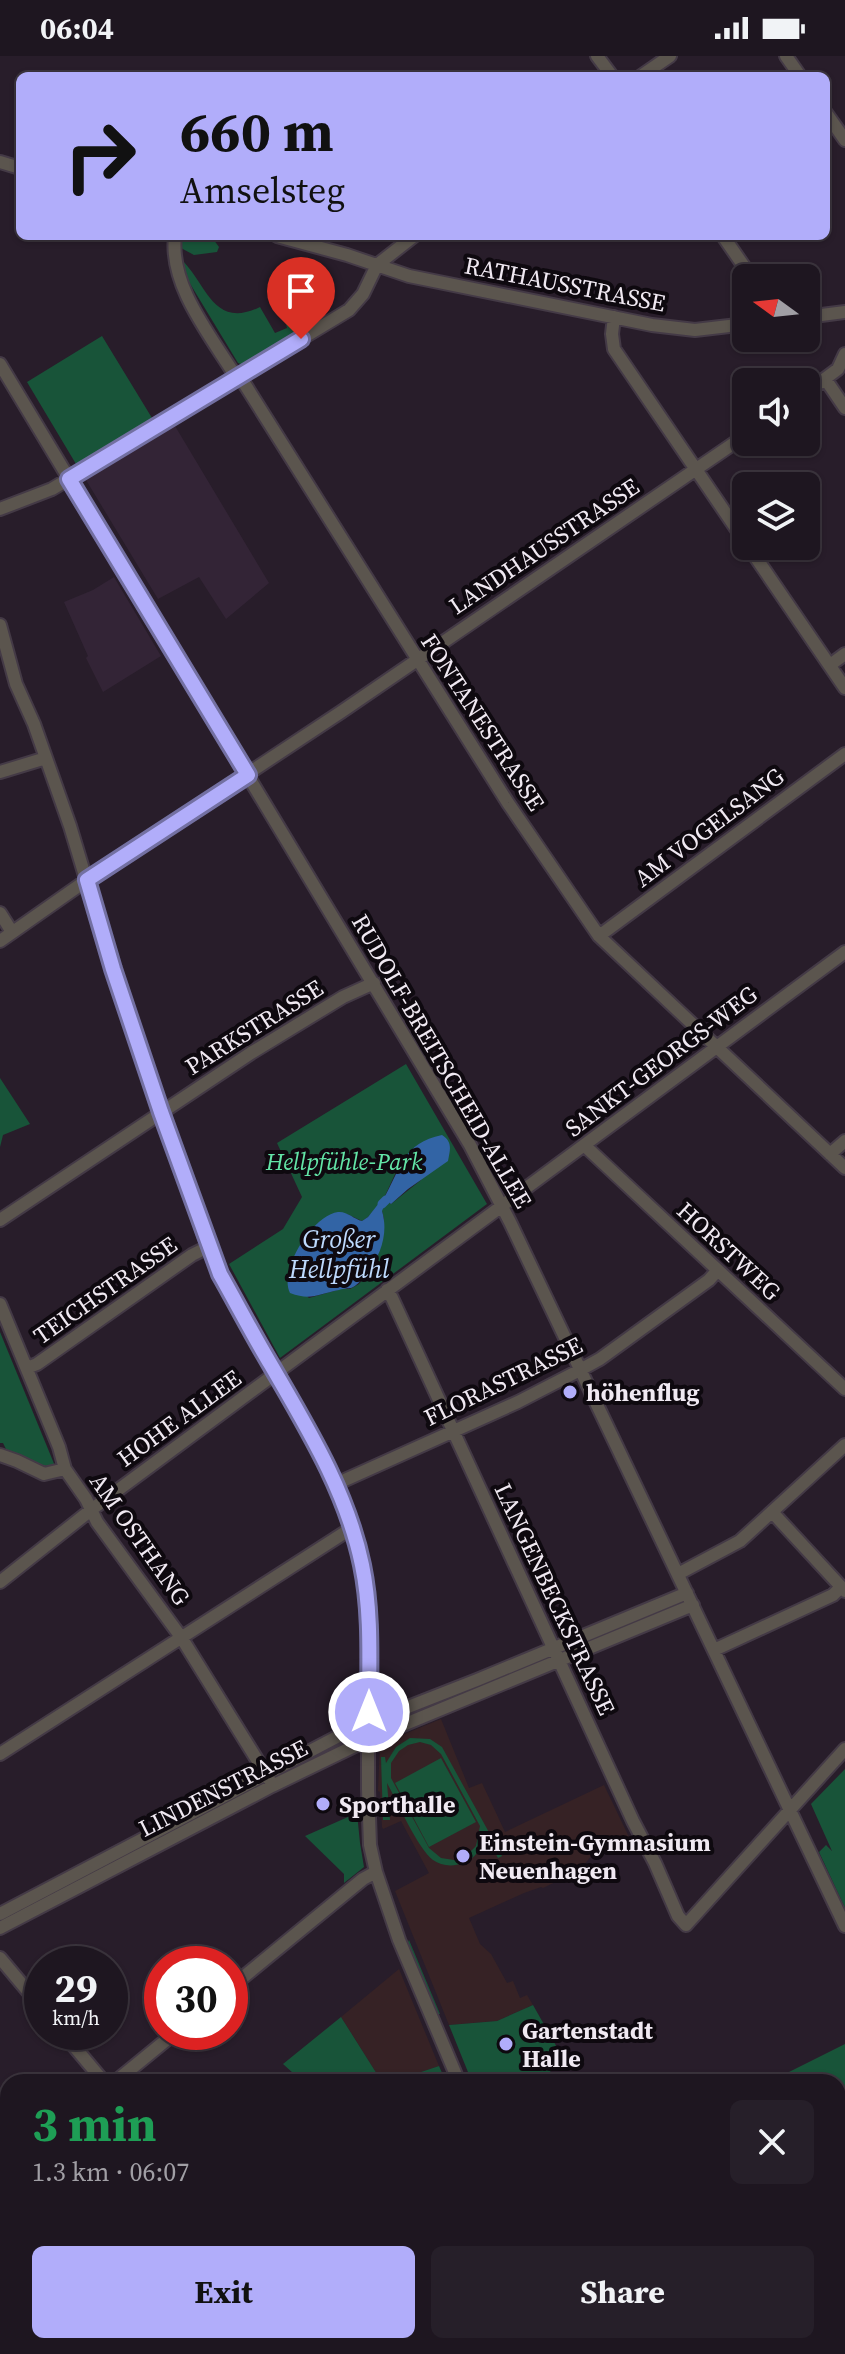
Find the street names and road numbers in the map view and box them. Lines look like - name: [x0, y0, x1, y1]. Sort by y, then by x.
- street label: RATHAUSSTRASSE: [462, 248, 668, 320]
- street label: LANDHAUSSTRASSE: [442, 470, 646, 622]
- street label: FONTANESTRASSE: [413, 627, 553, 817]
- street label: AM VOGELSANG: [627, 759, 791, 894]
- street label: RUDOLF-BREITSCHEID-ALLEE: [344, 908, 540, 1214]
- street label: PARKSTRASSE: [179, 971, 329, 1083]
- street label: SANKT-GEORGS-WEG: [558, 977, 764, 1144]
- street label: HORSTWEG: [670, 1194, 789, 1308]
- street label: TEICHSTRASSE: [27, 1228, 183, 1352]
- street label: FLORASTRASSE: [418, 1328, 588, 1434]
- street label: HOHE ALLEE: [110, 1362, 248, 1474]
- street label: AM OSTHANG: [82, 1466, 198, 1612]
- street label: LANGENBECKSTRASSE: [487, 1478, 623, 1720]
- street label: LINDENSTRASSE: [133, 1731, 313, 1845]

